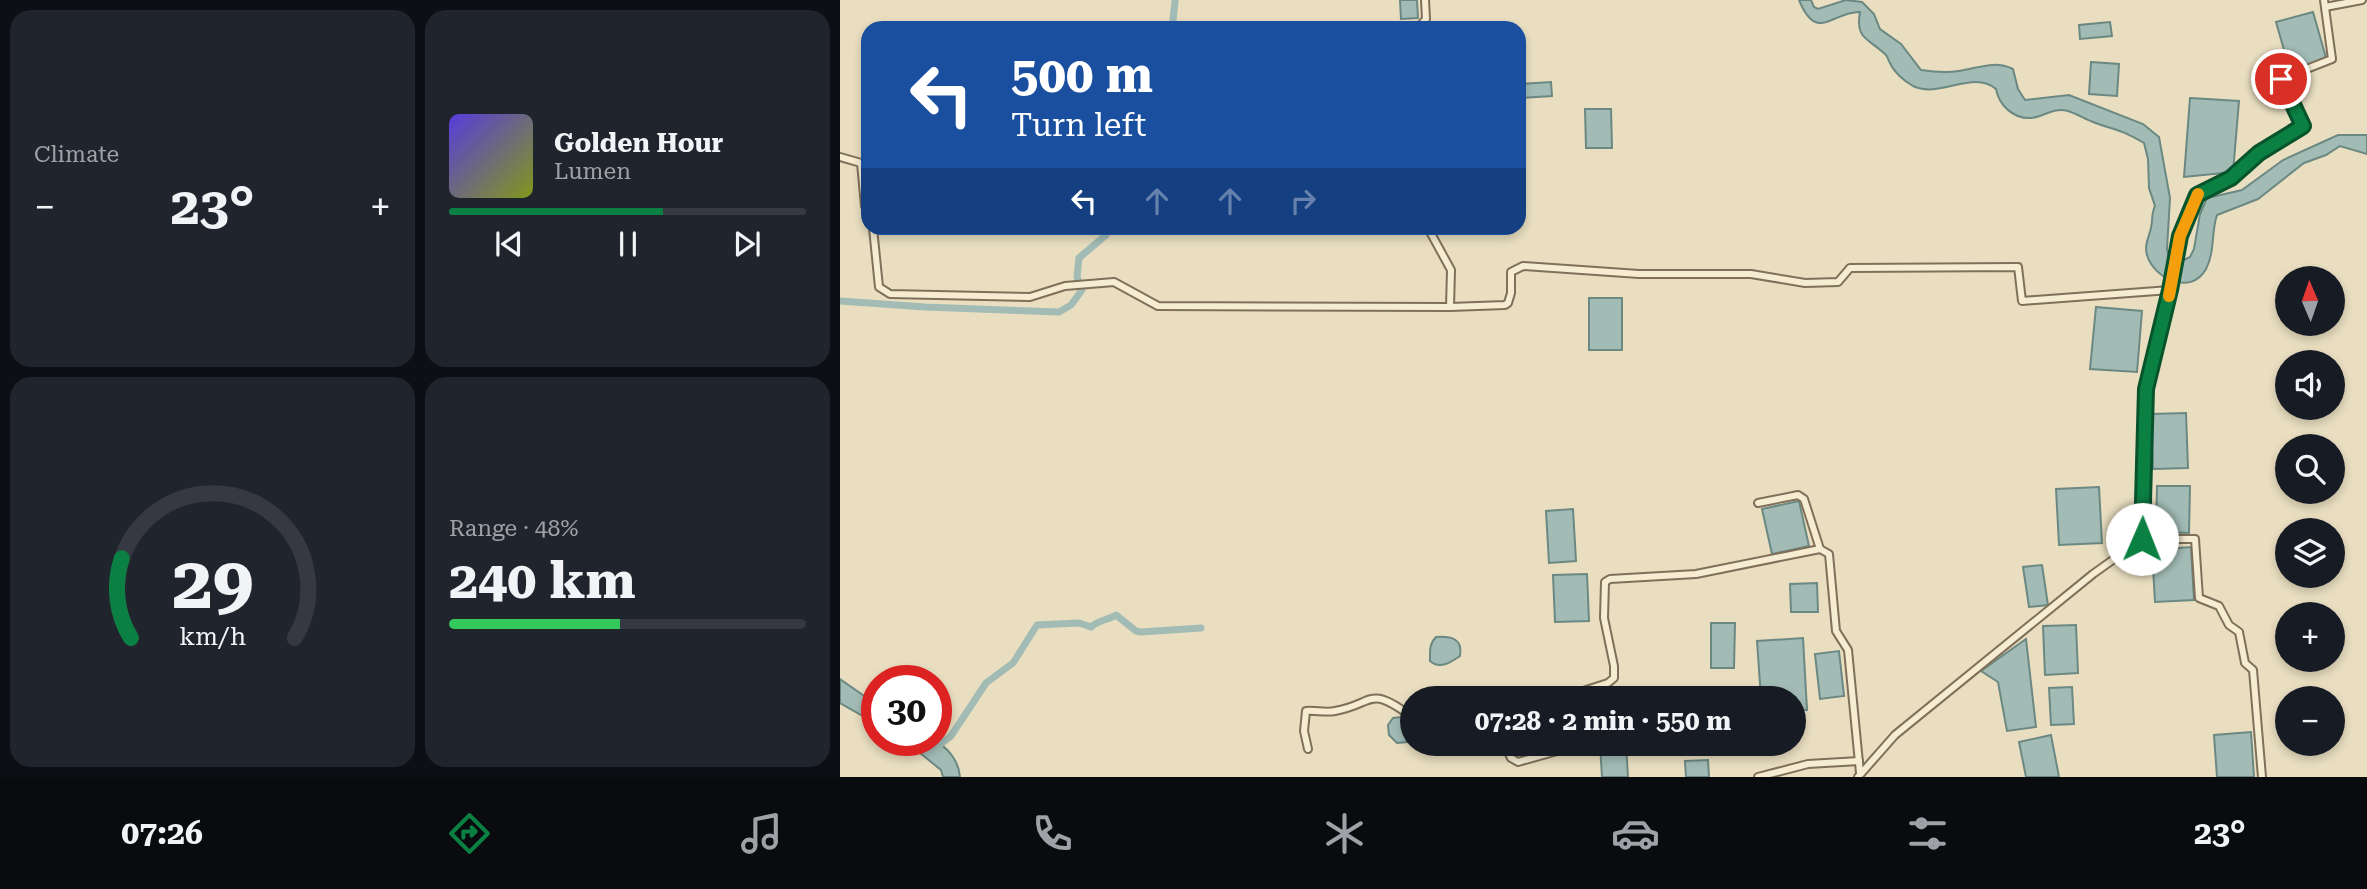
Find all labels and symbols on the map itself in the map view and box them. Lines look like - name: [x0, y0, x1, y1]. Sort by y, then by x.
- pin: [2251, 49, 2311, 109]
- north arrow: [2275, 266, 2345, 336]
- position arrow: [2105, 502, 2179, 576]
- speed limit sign: 30: [861, 665, 952, 756]

